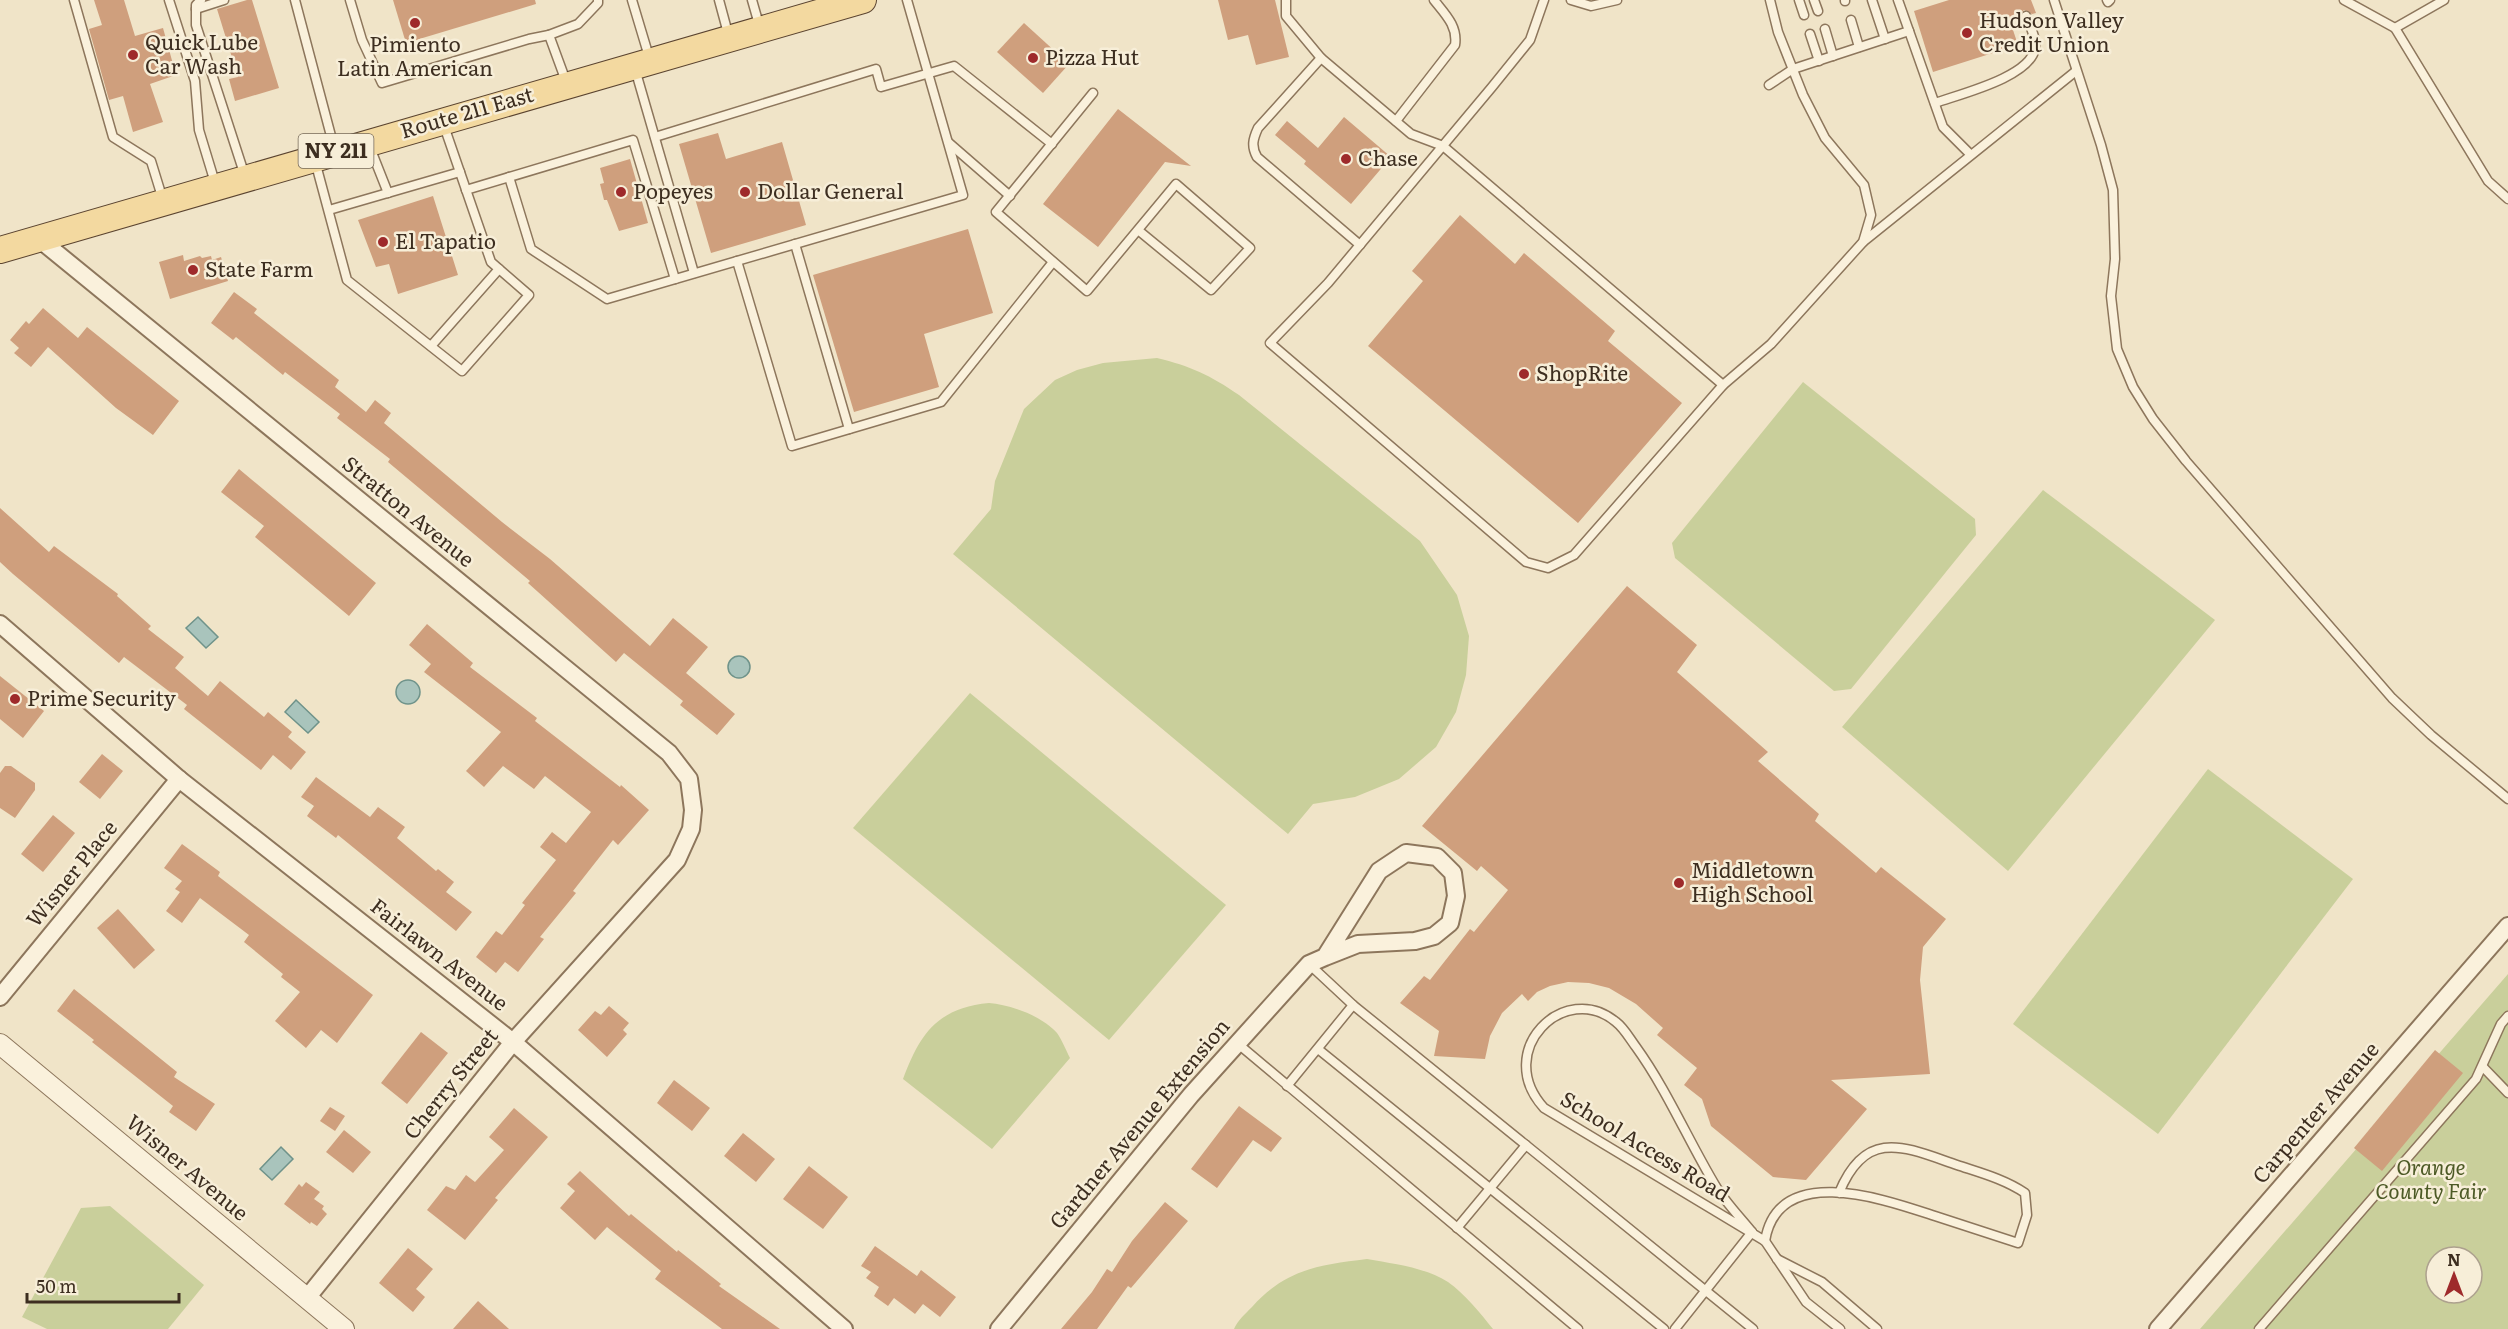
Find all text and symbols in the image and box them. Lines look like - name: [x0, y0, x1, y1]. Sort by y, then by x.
- place label: Hudson Valley Credit Union: [1979, 3, 2125, 58]
- marker: Pimiento Latin American: [408, 16, 422, 30]
- place label: Quick Lube Car Wash: [145, 25, 258, 80]
- marker: Hudson Valley Credit Union: [1960, 26, 1974, 40]
- place label: Pimiento Latin American: [337, 27, 493, 82]
- place label: Pizza Hut: [1045, 40, 1139, 71]
- marker: Quick Lube Car Wash: [126, 48, 140, 62]
- marker: Pizza Hut: [1026, 51, 1040, 65]
- street label: Route 211 East: [396, 77, 537, 144]
- road number: NY 211: [298, 134, 374, 168]
- place label: Chase: [1358, 141, 1418, 172]
- marker: Chase: [1339, 152, 1353, 166]
- place label: Popeyes: [633, 174, 713, 205]
- place label: Dollar General: [757, 174, 904, 205]
- marker: Popeyes: [614, 185, 628, 199]
- marker: Dollar General: [738, 185, 752, 199]
- place label: El Tapatio: [395, 224, 496, 255]
- marker: El Tapatio: [376, 235, 390, 249]
- place label: State Farm: [205, 252, 313, 283]
- marker: State Farm: [186, 263, 200, 277]
- place label: ShopRite: [1536, 356, 1628, 387]
- marker: ShopRite: [1517, 367, 1531, 381]
- street label: Stratton Avenue: [337, 447, 482, 573]
- place label: Prime Security: [27, 681, 177, 712]
- marker: Prime Security: [8, 692, 22, 706]
- street label: Wisner Place: [17, 812, 123, 933]
- place label: Middletown High School: [1691, 853, 1814, 908]
- marker: Middletown High School: [1672, 876, 1686, 890]
- street label: Fairlawn Avenue: [365, 889, 516, 1017]
- street label: Gardner Avenue Extension: [1041, 1010, 1236, 1234]
- street label: Cherry Street: [394, 1020, 504, 1145]
- street label: Carpenter Avenue: [2244, 1033, 2385, 1189]
- street label: School Access Road: [1556, 1082, 1737, 1208]
- street label: Wisner Avenue: [121, 1106, 257, 1227]
- park label: Orange County Fair: [2375, 1150, 2487, 1205]
- north arrow: [2424, 1245, 2484, 1305]
- text: N: [2447, 1247, 2461, 1271]
- scale bar: [27, 1266, 178, 1304]
- text: 50 m: [36, 1272, 77, 1299]

